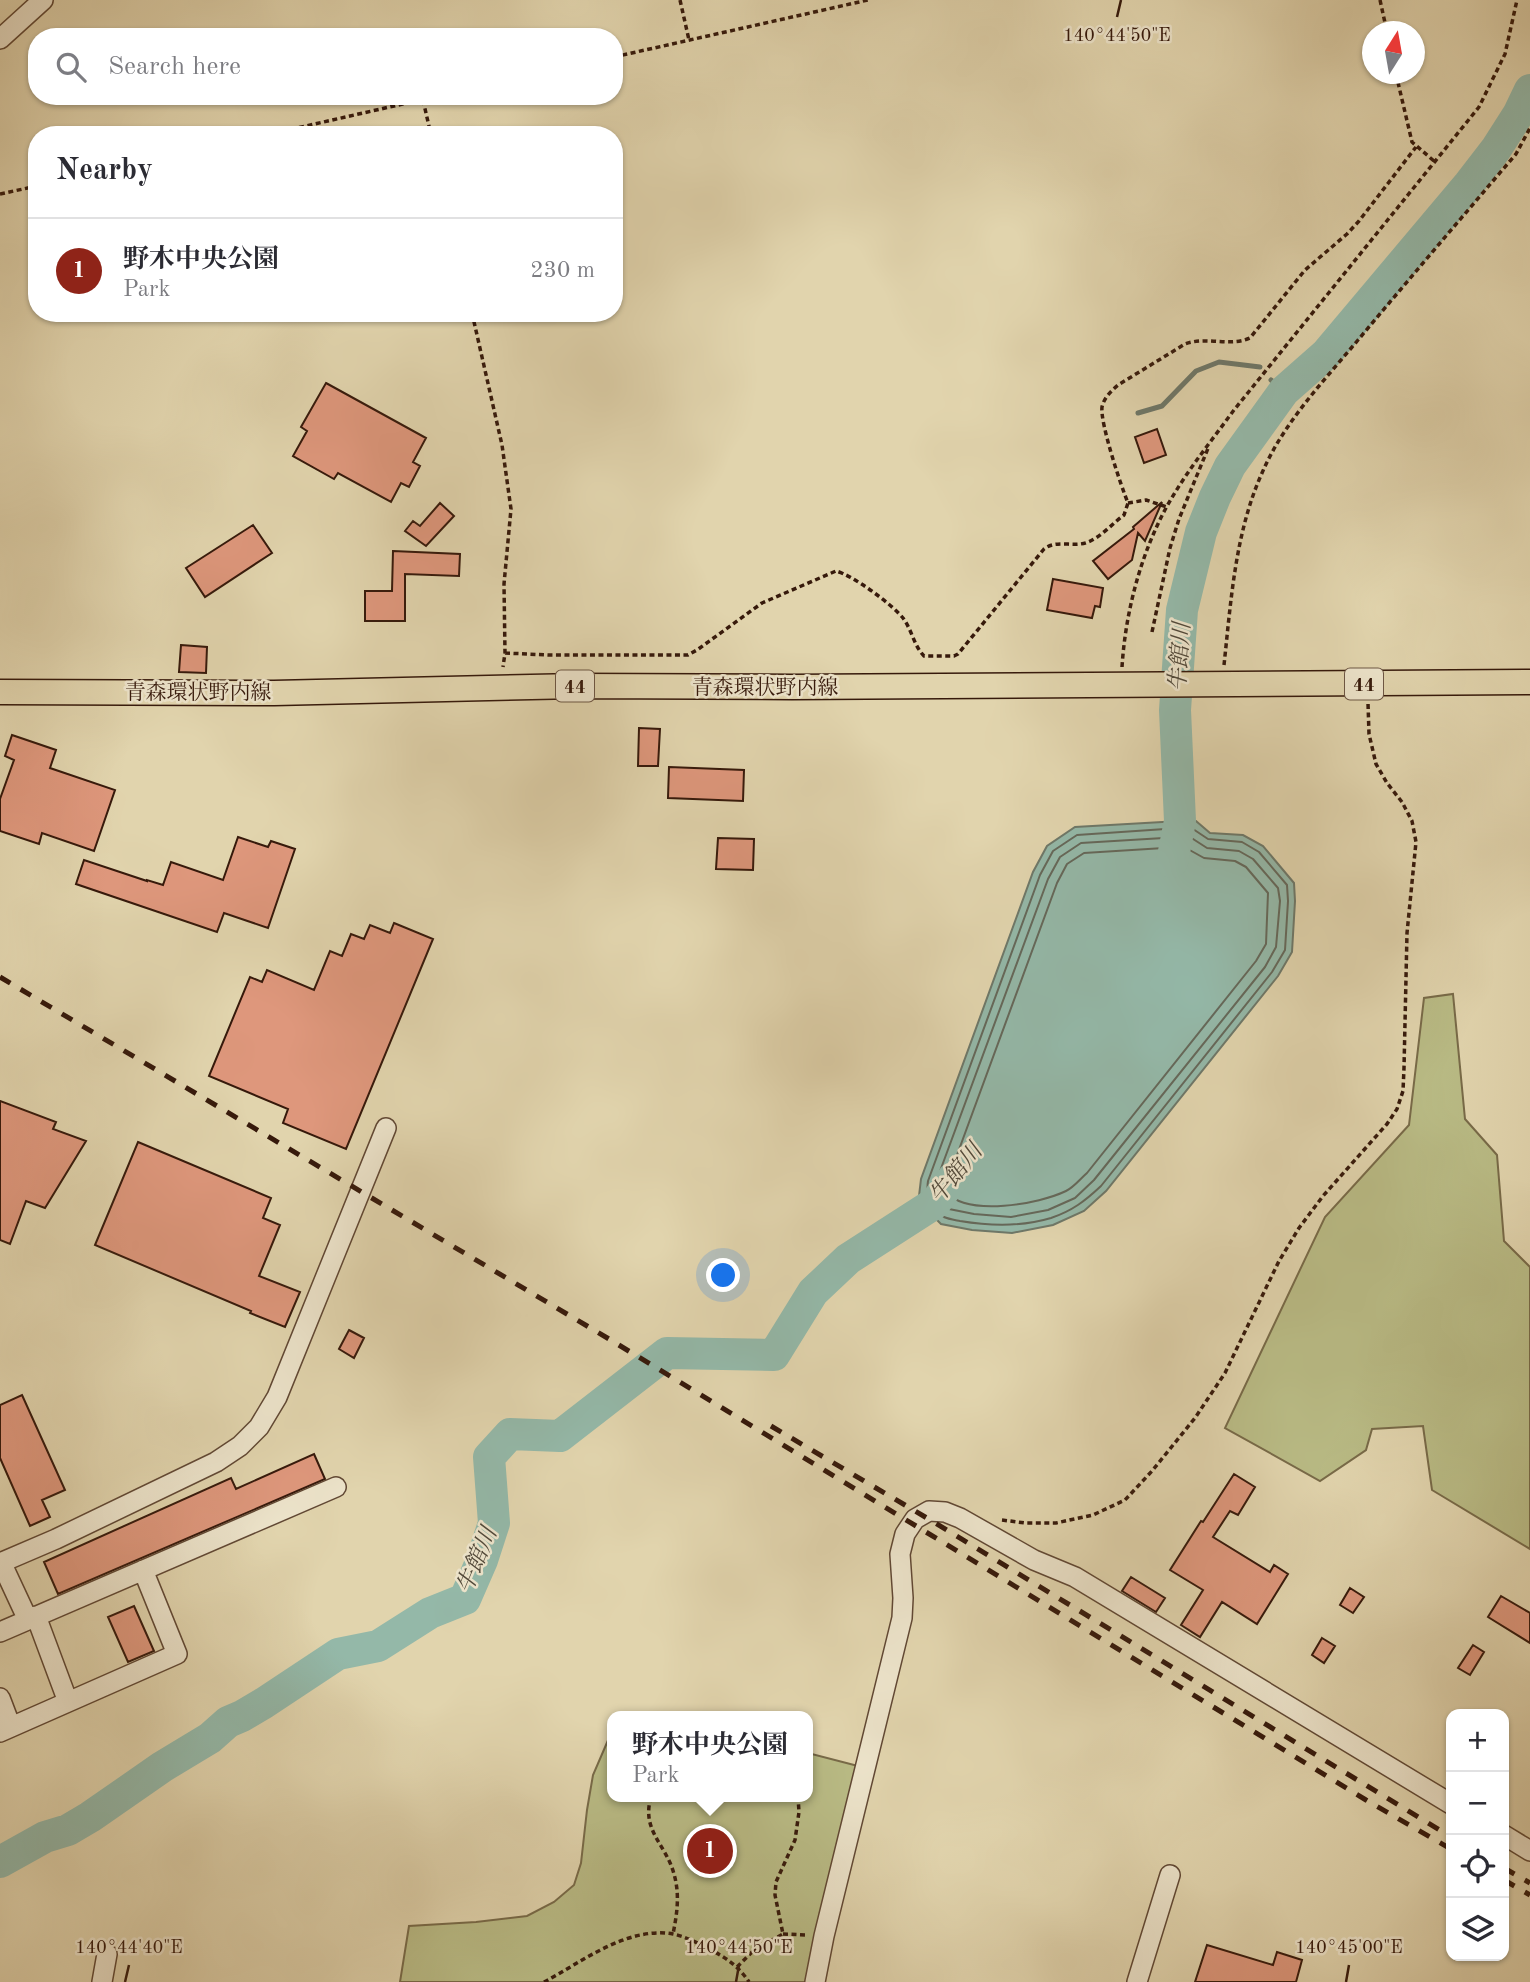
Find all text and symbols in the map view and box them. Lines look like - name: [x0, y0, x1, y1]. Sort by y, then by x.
- north arrow: [1362, 21, 1425, 84]
- text: 140°44'50"E: [1063, 27, 1171, 45]
- search box: [28, 28, 623, 105]
- icon: search: [52, 48, 90, 86]
- text: Search here: [108, 54, 241, 80]
- text: Nearby: [56, 156, 153, 186]
- text: 野木中央公園: [123, 247, 279, 273]
- text: 1: [72, 259, 86, 282]
- text: 230 m: [530, 259, 595, 282]
- text: Park: [123, 278, 170, 301]
- water label: 牛館川: [1165, 619, 1195, 692]
- road number: 44: [1345, 668, 1383, 699]
- road number: 44: [556, 670, 594, 702]
- street label: 青森環状野内線: [692, 676, 839, 699]
- street label: 青森環状野内線: [125, 681, 272, 704]
- water label: 牛館川: [924, 1136, 989, 1208]
- your location: [706, 1258, 740, 1292]
- water label: 牛館川: [451, 1521, 503, 1597]
- map controls: [1446, 1709, 1509, 1961]
- button: +: [1446, 1709, 1509, 1772]
- popup: [607, 1711, 813, 1802]
- text: 野木中央公園: [632, 1733, 788, 1759]
- text: Park: [632, 1764, 679, 1787]
- button: −: [1446, 1772, 1509, 1835]
- pin: 1: [687, 1825, 733, 1877]
- button: locate: [1446, 1835, 1509, 1898]
- button: layers: [1446, 1898, 1509, 1961]
- text: 140°44'40"E: [75, 1939, 183, 1957]
- text: 140°44'50"E: [685, 1939, 793, 1957]
- text: 140°45'00"E: [1295, 1939, 1403, 1957]

